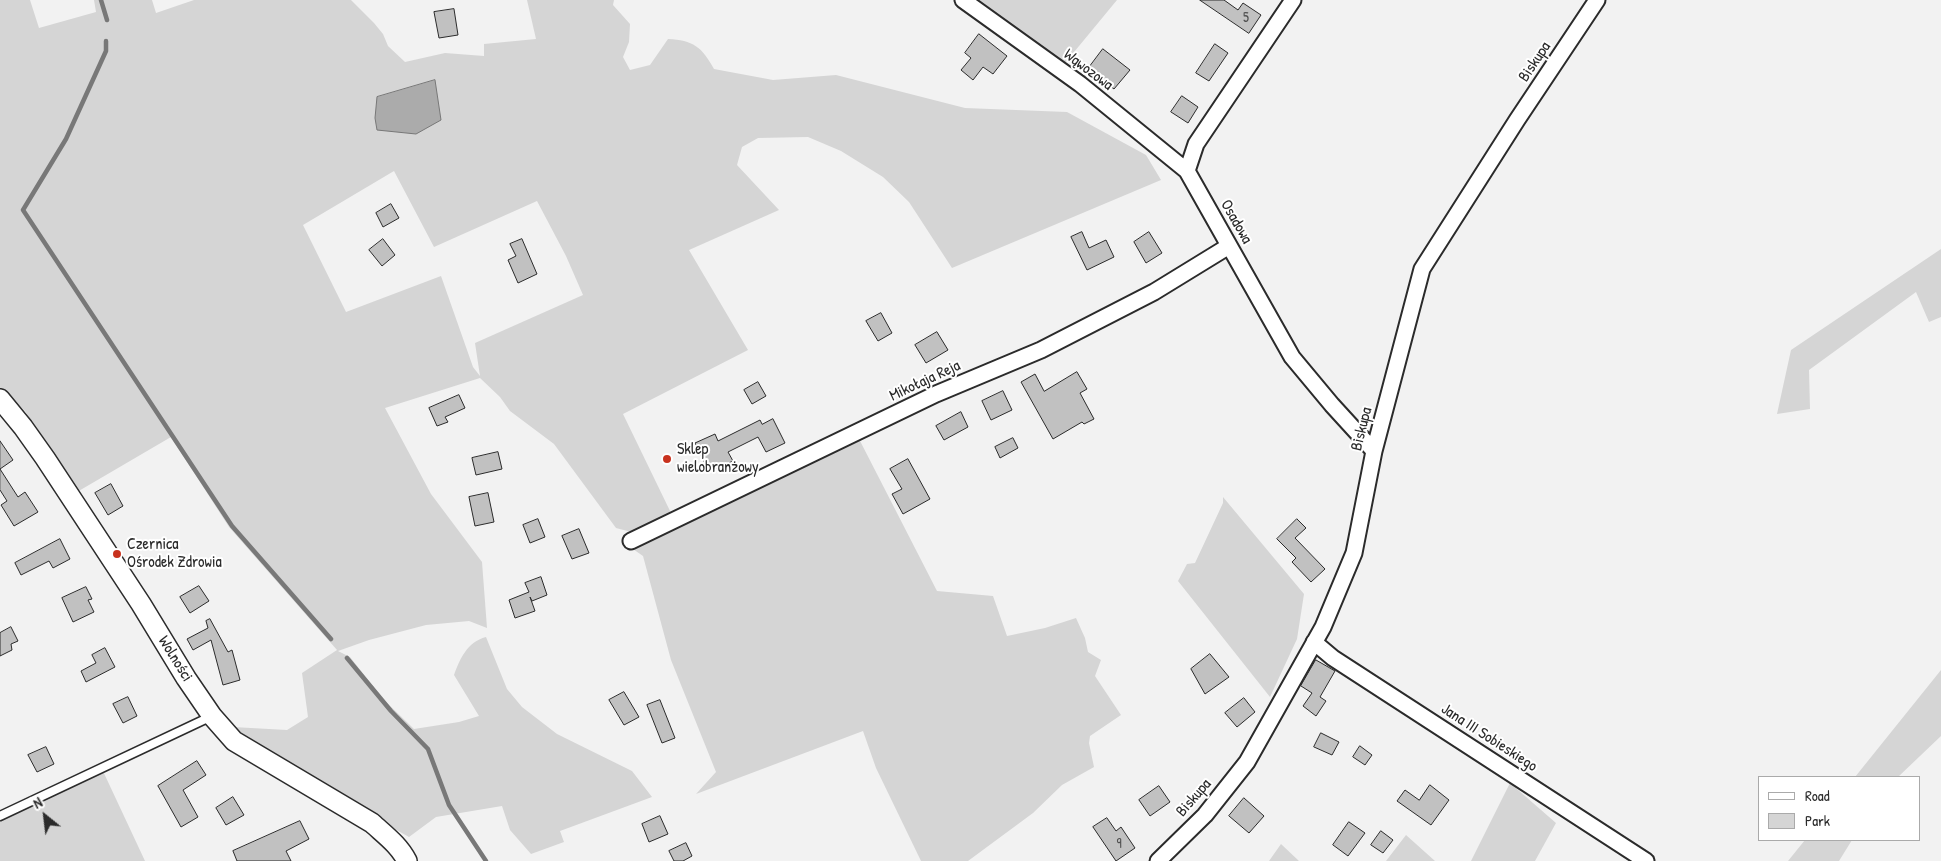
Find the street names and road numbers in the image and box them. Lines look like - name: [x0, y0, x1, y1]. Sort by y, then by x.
- street label: Biskupa: [1515, 38, 1555, 86]
- street label: Wąwozowa: [1059, 45, 1117, 95]
- street label: Osadowa: [1216, 197, 1256, 247]
- street label: Mikołaja Reja: [887, 356, 963, 406]
- street label: Biskupa: [1347, 405, 1377, 453]
- street label: Wolności: [154, 633, 196, 685]
- street label: Jana III Sobieskiego: [1437, 700, 1541, 776]
- street label: Biskupa: [1172, 775, 1216, 821]

